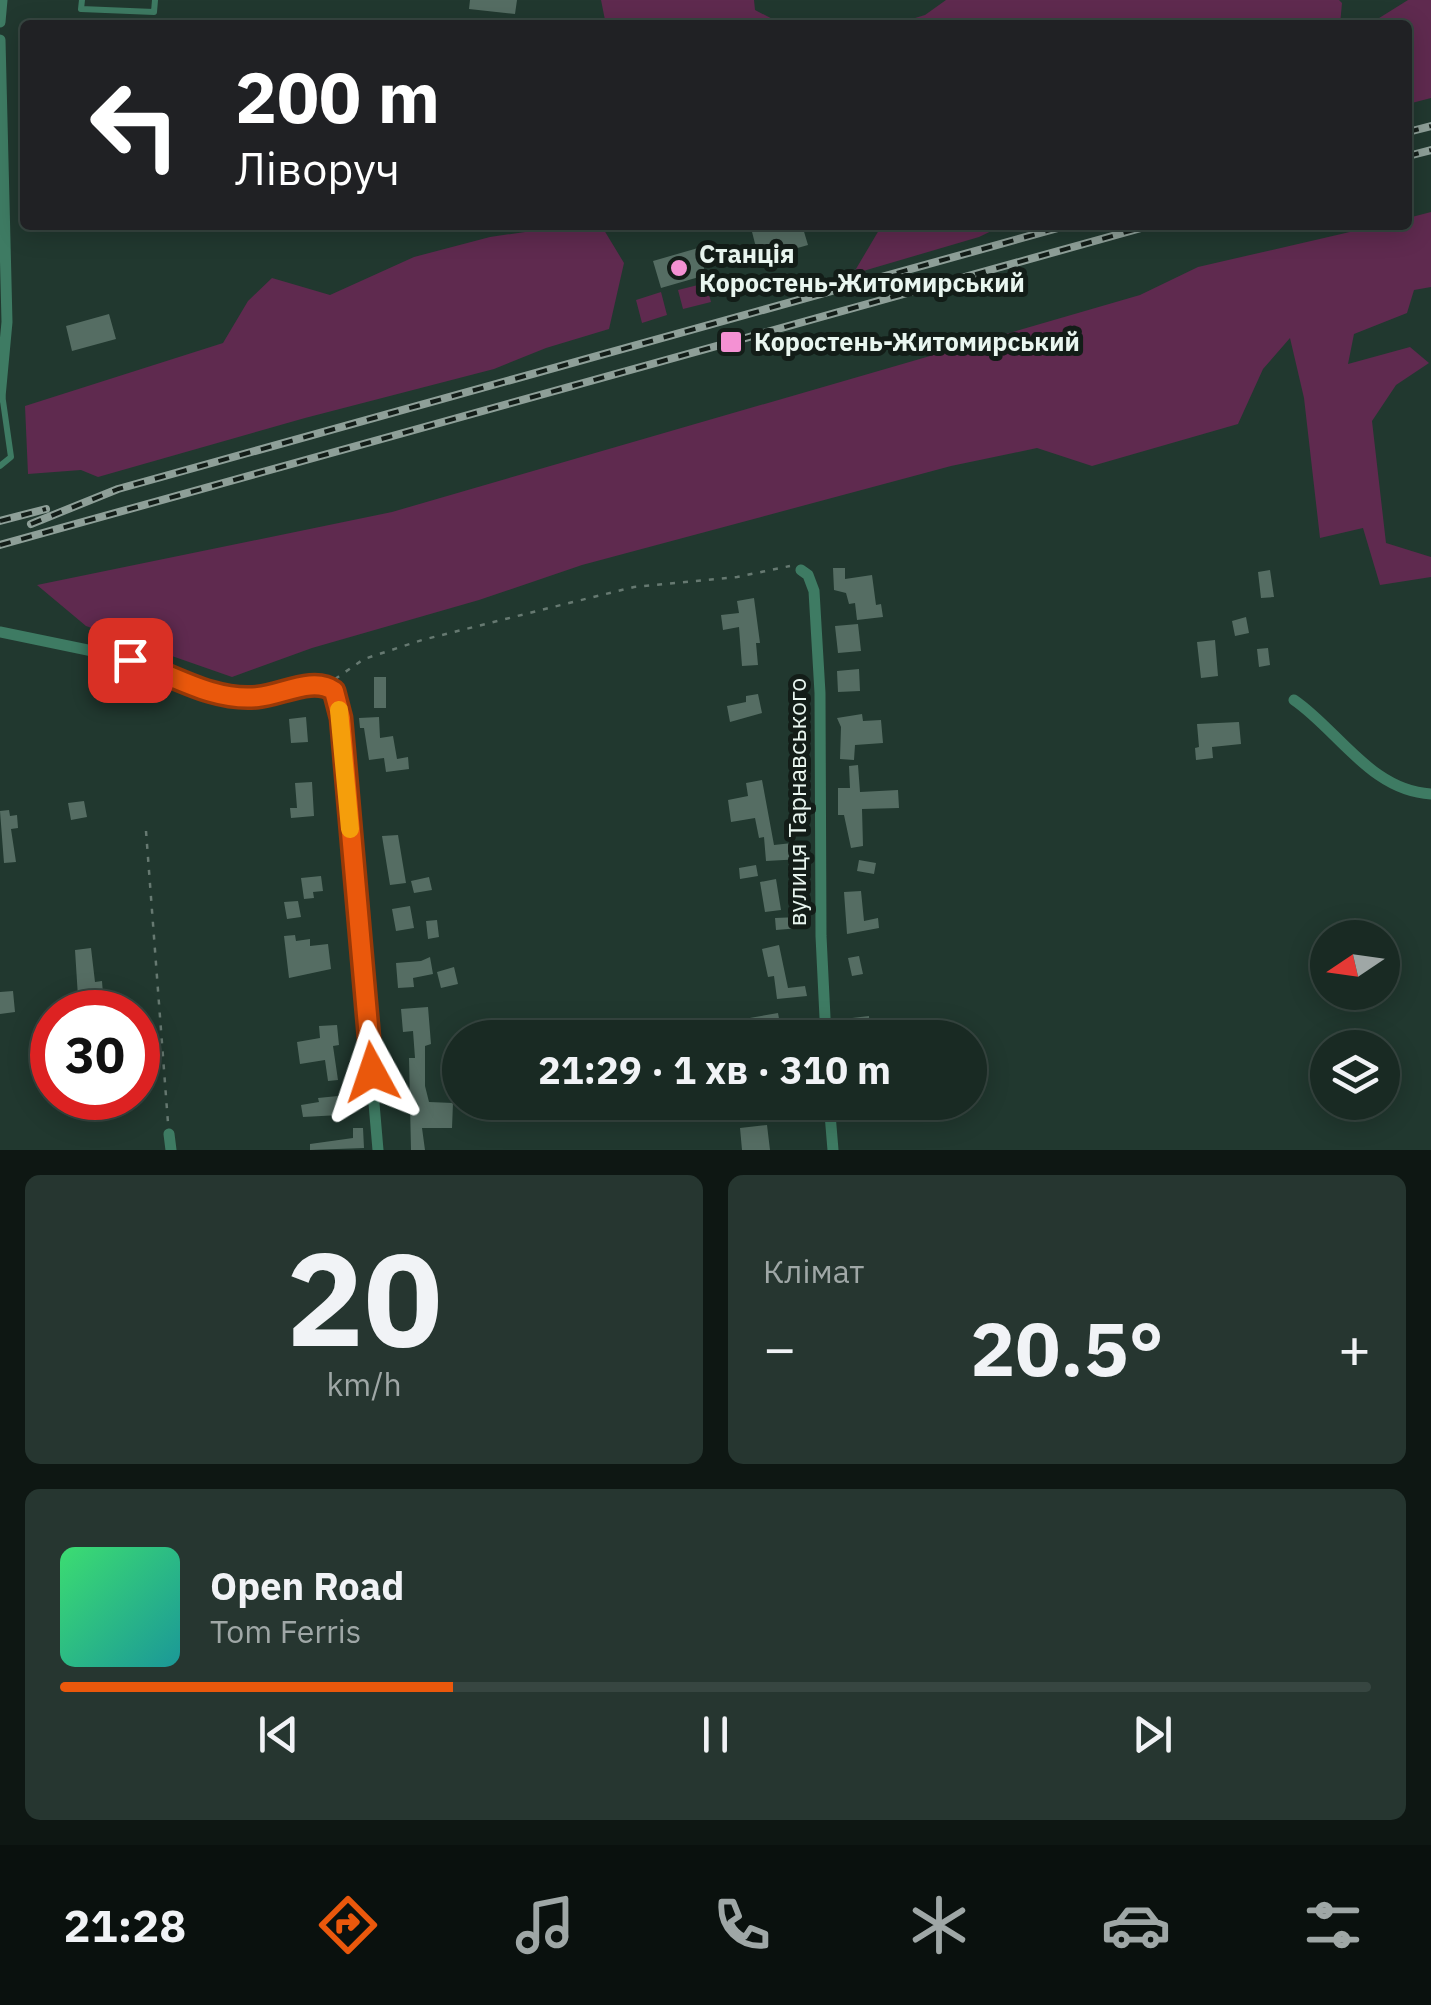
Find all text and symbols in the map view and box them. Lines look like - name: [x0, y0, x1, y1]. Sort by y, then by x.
- text: 200 m: [235, 51, 440, 142]
- icon: left: [70, 60, 200, 190]
- text: Ліворуч: [235, 139, 400, 197]
- place label: Станція Коростень-Житомирський: [699, 237, 1025, 299]
- marker: Станція Коростень-Житомирський: [668, 257, 690, 279]
- place label: Коростень-Житомирський: [754, 325, 1080, 358]
- marker: Коростень-Житомирський: [718, 329, 744, 355]
- pin: [88, 618, 173, 703]
- icon: arrive: [103, 633, 158, 688]
- street label: вулиця Тарнавського: [780, 678, 813, 926]
- north arrow: [1310, 920, 1400, 1010]
- map controls: [1310, 920, 1400, 1120]
- speed limit sign: 30: [30, 990, 160, 1120]
- position arrow: [320, 1020, 424, 1124]
- button: layers: [1310, 1030, 1400, 1120]
- text: 21:29 · 1 хв · 310 m: [538, 1045, 891, 1094]
- text: 20: [286, 1213, 442, 1382]
- text: Клімат: [763, 1250, 864, 1292]
- text: 20.5°: [970, 1299, 1164, 1397]
- text: −: [763, 1312, 796, 1383]
- text: +: [1338, 1312, 1371, 1383]
- text: km/h: [326, 1363, 402, 1405]
- text: Open Road: [210, 1561, 404, 1610]
- text: Tom Ferris: [210, 1610, 361, 1652]
- icon: previous: [251, 1707, 306, 1762]
- icon: pause: [688, 1707, 743, 1762]
- icon: next: [1125, 1707, 1180, 1762]
- icon: directions: [313, 1890, 383, 1960]
- icon: music: [510, 1890, 580, 1960]
- icon: phone: [707, 1890, 777, 1960]
- icon: climate: [904, 1890, 974, 1960]
- icon: car: [1101, 1890, 1171, 1960]
- icon: filters: [1298, 1890, 1368, 1960]
- text: 21:28: [63, 1896, 186, 1954]

